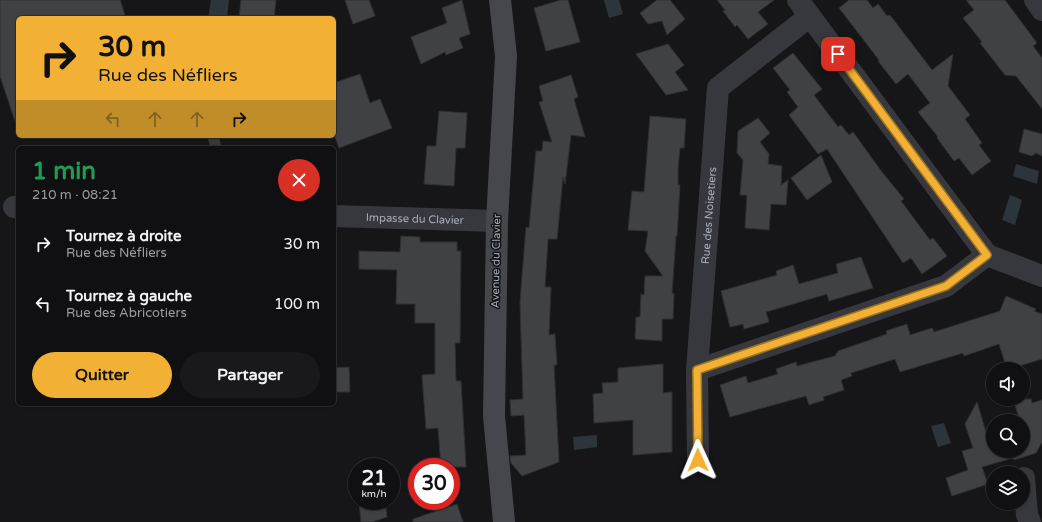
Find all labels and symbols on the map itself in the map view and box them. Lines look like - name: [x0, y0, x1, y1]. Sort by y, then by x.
- pin: [821, 37, 855, 71]
- street label: Rue des Noisetiers: [698, 166, 719, 264]
- street label: Impasse du Clavier: [366, 210, 465, 227]
- street label: Avenue du Clavier: [489, 213, 503, 308]
- position arrow: [677, 439, 719, 481]
- speed limit sign: 30: [408, 458, 460, 510]

